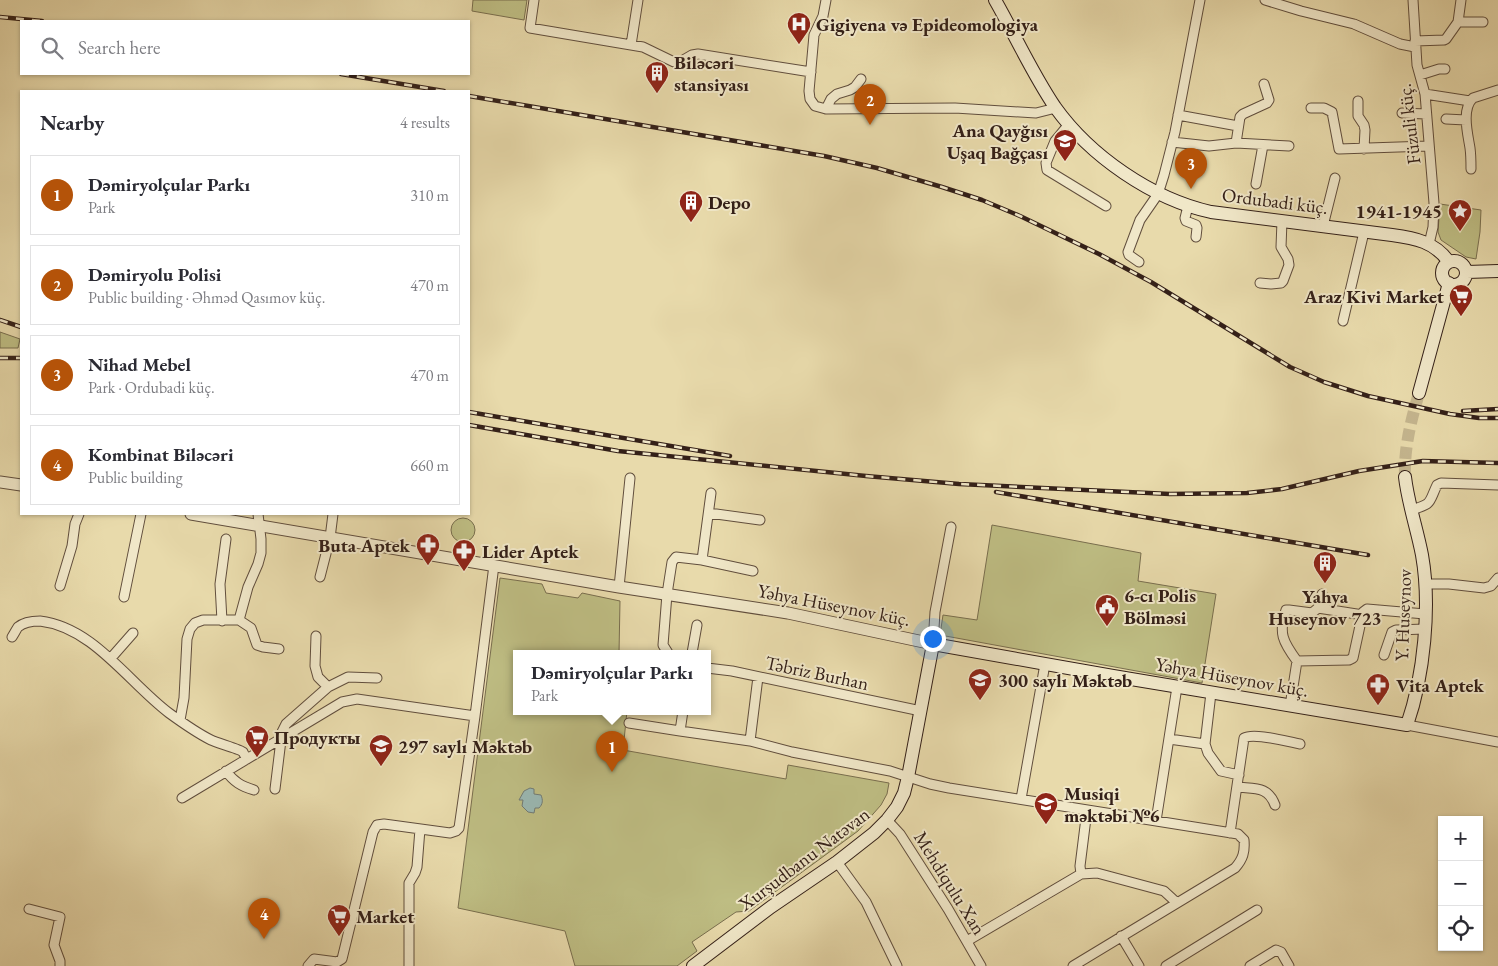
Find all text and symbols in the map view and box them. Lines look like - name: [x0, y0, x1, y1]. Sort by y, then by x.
- hospital icon: Gigiyena və Epideomologiya: [786, 11, 812, 45]
- place label: Gigiyena və Epideomologiya: [816, 12, 1039, 37]
- search box: [20, 20, 470, 75]
- icon: search: [38, 34, 66, 62]
- text: Search here: [78, 35, 160, 60]
- place label: Biləcəri stansiyası: [674, 50, 749, 97]
- building icon: Biləcəri stansiyası: [644, 60, 670, 94]
- street label: Füzuli küç.: [1392, 82, 1426, 166]
- pin: 2: [854, 84, 886, 125]
- text: Nearby: [40, 109, 104, 136]
- text: 4 results: [400, 112, 450, 133]
- place label: Ana Qayğısı Uşaq Bağçası: [947, 118, 1048, 165]
- school or university icon: Ana Qayğısı Uşaq Bağçası: [1052, 128, 1078, 162]
- pin: 3: [1175, 148, 1207, 189]
- text: Dəmiryolçular Parkı: [88, 172, 250, 197]
- street label: Ordubadi küç.: [1221, 182, 1329, 220]
- text: 1: [53, 185, 61, 206]
- text: 310 m: [410, 185, 449, 206]
- building icon: Depo: [678, 189, 704, 223]
- place label: Depo: [708, 190, 751, 215]
- text: Park: [88, 197, 115, 218]
- place icon: 1941-1945: [1447, 198, 1473, 232]
- place label: 1941-1945: [1356, 199, 1442, 224]
- text: Dəmiryolu Polisi: [88, 262, 221, 287]
- text: 2: [53, 275, 61, 296]
- text: 470 m: [410, 275, 449, 296]
- supermarket icon: Araz Kivi Market: [1448, 283, 1474, 317]
- place label: Araz Kivi Market: [1303, 284, 1444, 309]
- text: Public building · Əhməd Qasımov küç.: [88, 287, 325, 308]
- text: Nihad Mebel: [88, 352, 191, 377]
- text: 3: [53, 365, 61, 386]
- text: 470 m: [410, 365, 449, 386]
- text: Park · Ordubadi küç.: [88, 377, 215, 398]
- text: Kombinat Biləcəri: [88, 442, 234, 467]
- text: 4: [53, 455, 61, 476]
- text: 660 m: [410, 455, 449, 476]
- text: Public building: [88, 467, 183, 488]
- pharmacy icon: Buta Aptek: [415, 532, 441, 566]
- place label: Buta Aptek: [318, 533, 411, 558]
- pharmacy icon: Lider Aptek: [451, 538, 477, 572]
- place label: Lider Aptek: [482, 539, 579, 564]
- building icon: Yahya Huseynov 723: [1312, 550, 1338, 584]
- street label: Y. Huseynov: [1389, 568, 1417, 662]
- street label: Yəhya Hüseynov küç.: [755, 578, 913, 632]
- place label: 6-cı Polis Bölməsi: [1124, 583, 1196, 630]
- place label: Yahya Huseynov 723: [1268, 584, 1382, 631]
- public building icon: 6-cı Polis Bölməsi: [1094, 593, 1120, 627]
- your location: [920, 626, 946, 652]
- popup: [513, 650, 711, 715]
- street label: Təbriz Burhan: [763, 650, 871, 696]
- street label: Yəhya Hüseynov küç.: [1153, 651, 1311, 703]
- text: Dəmiryolçular Parkı: [531, 660, 693, 685]
- school or university icon: 300 saylı Məktəb: [967, 667, 993, 701]
- place label: 300 saylı Məktəb: [998, 668, 1132, 693]
- pharmacy icon: Vita Aptek: [1365, 672, 1391, 706]
- place label: Vita Aptek: [1396, 673, 1484, 698]
- text: Park: [531, 685, 558, 706]
- supermarket icon: Продукты: [244, 724, 270, 758]
- place label: Продукты: [274, 725, 361, 750]
- pin: 1: [596, 731, 628, 772]
- school or university icon: 297 saylı Məktəb: [368, 733, 394, 767]
- place label: 297 saylı Məktəb: [398, 734, 532, 759]
- place label: Musiqi məktəbi №6: [1064, 781, 1160, 828]
- school or university icon: Musiqi məktəbi №6: [1033, 791, 1059, 825]
- street label: Xurşudbanu Natəvan: [733, 801, 875, 917]
- map controls: [1438, 816, 1483, 951]
- button: +: [1438, 816, 1483, 861]
- street label: Mehdiqulu Xan: [908, 827, 992, 939]
- button: −: [1438, 861, 1483, 906]
- pin: 4: [248, 898, 280, 939]
- supermarket icon: Market: [326, 903, 352, 937]
- place label: Market: [356, 904, 414, 929]
- button: locate: [1438, 906, 1483, 951]

